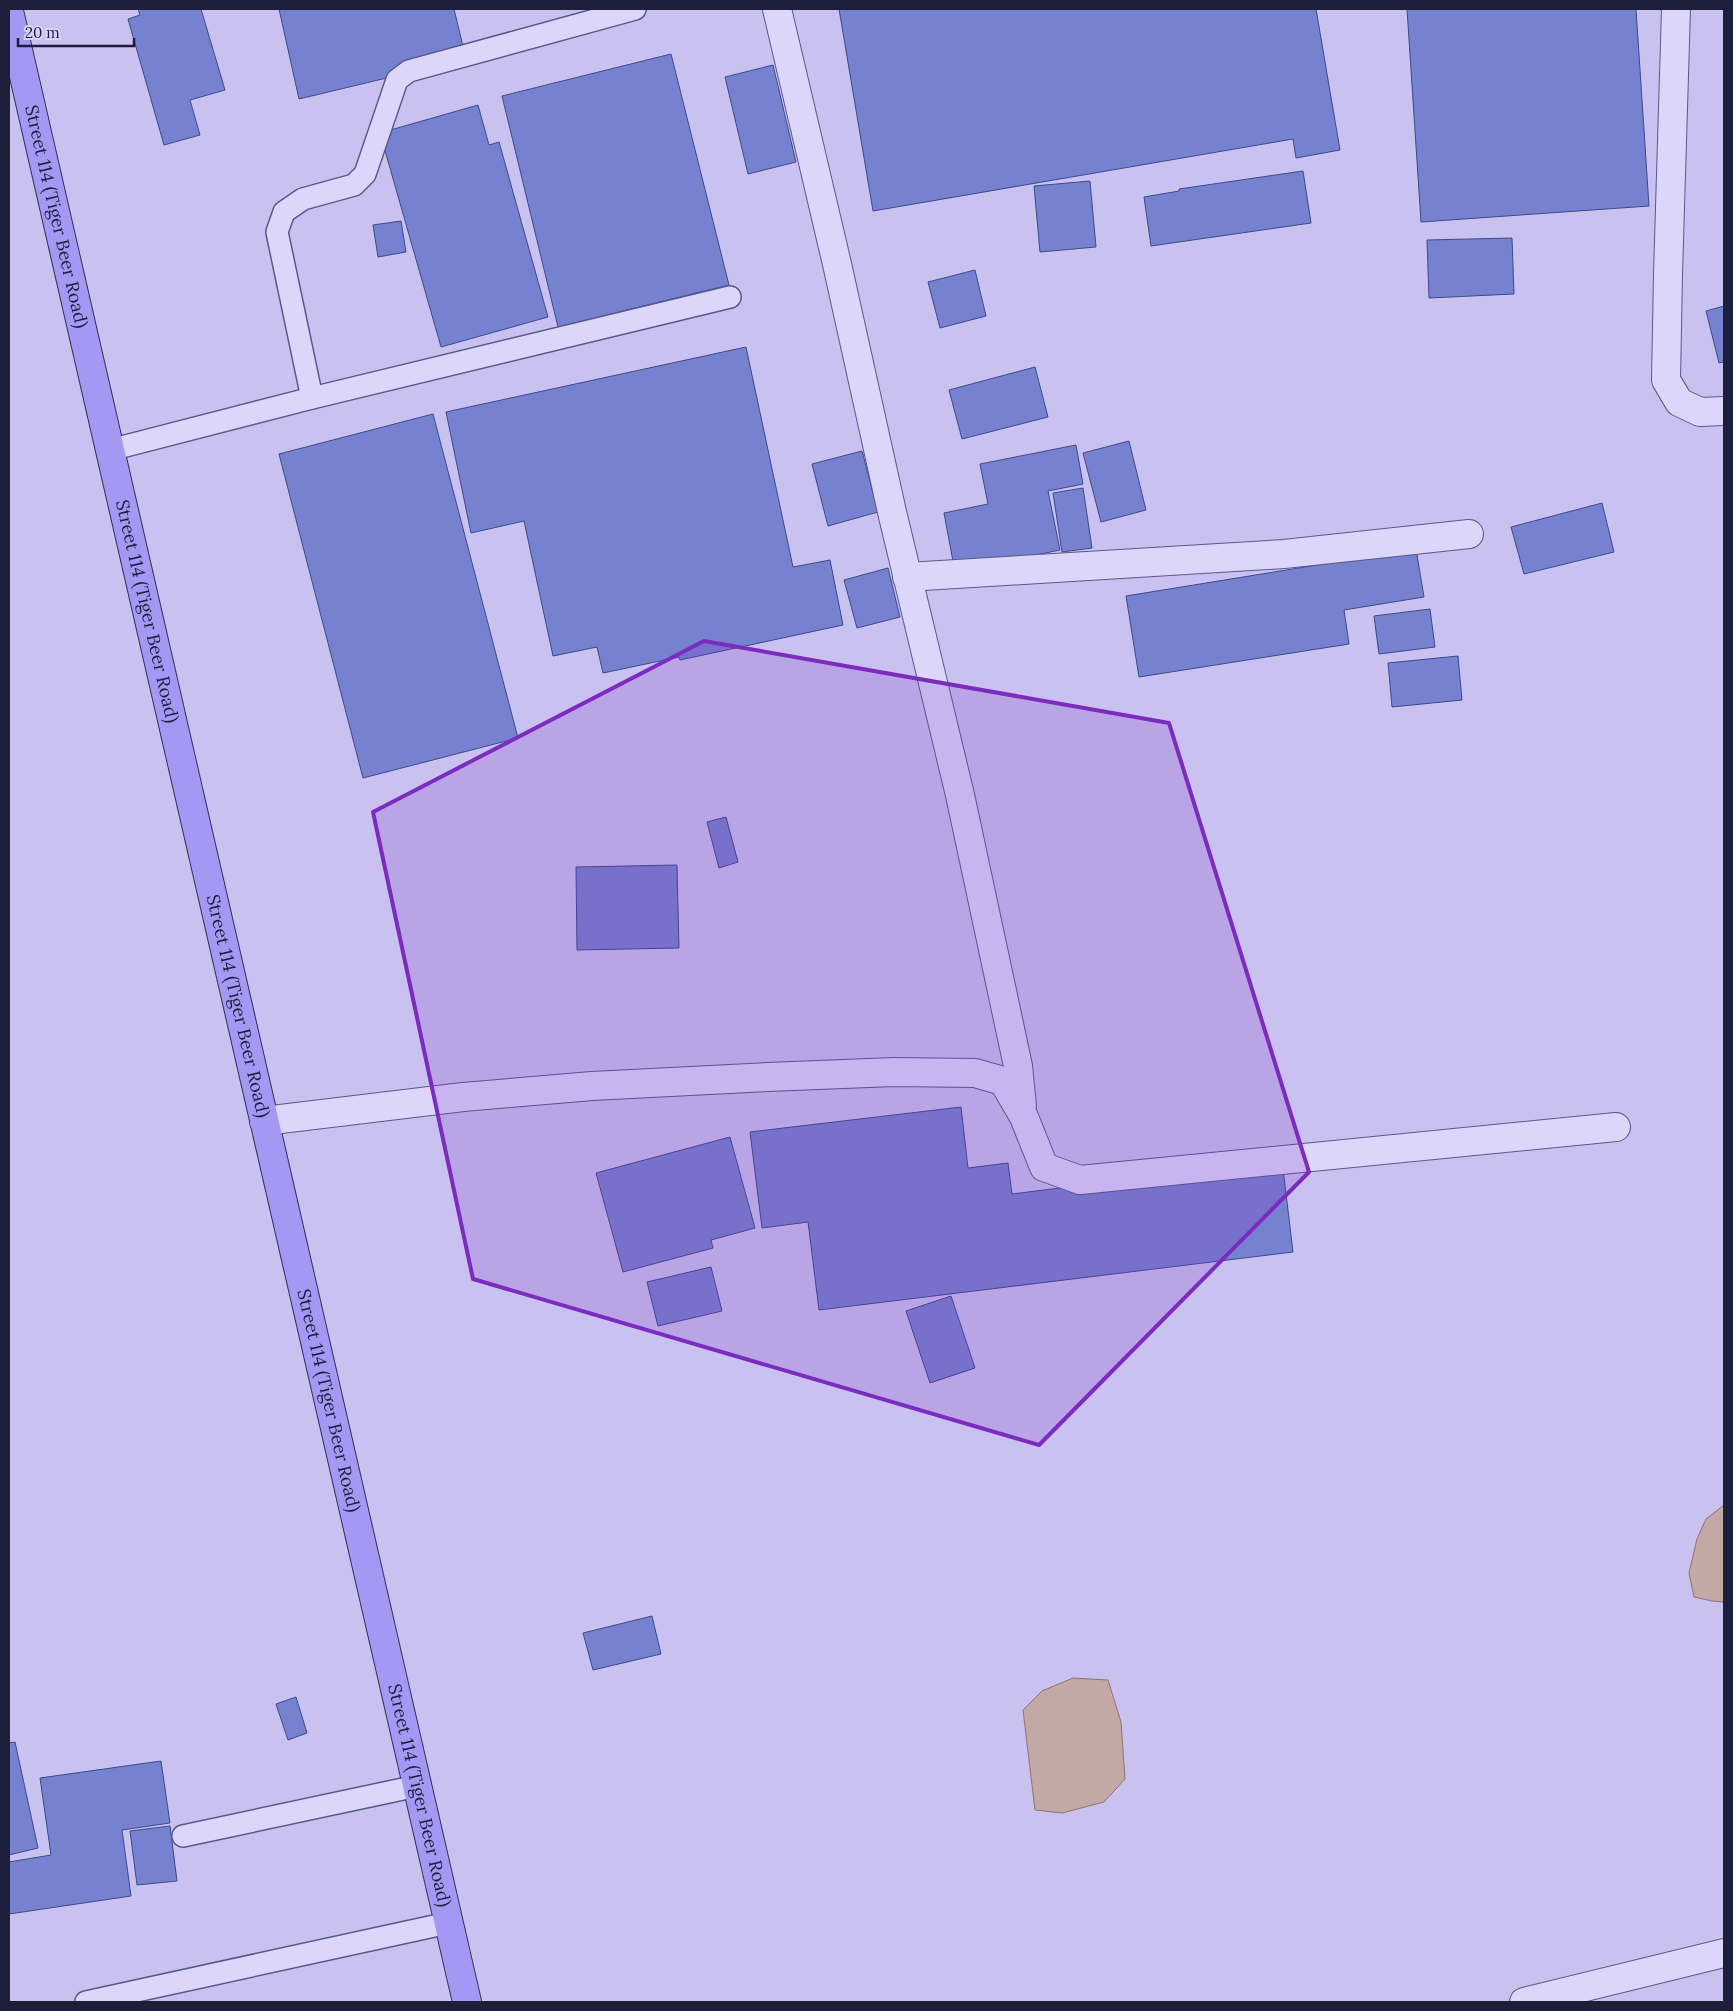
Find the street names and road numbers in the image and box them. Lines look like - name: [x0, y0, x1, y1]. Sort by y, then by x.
- street label: Street 114 (Tiger Beer Road): [20, 103, 94, 330]
- street label: Street 114 (Tiger Beer Road): [111, 497, 184, 725]
- street label: Street 114 (Tiger Beer Road): [202, 892, 275, 1120]
- street label: Street 114 (Tiger Beer Road): [292, 1287, 366, 1514]
- street label: Street 114 (Tiger Beer Road): [383, 1682, 457, 1909]

